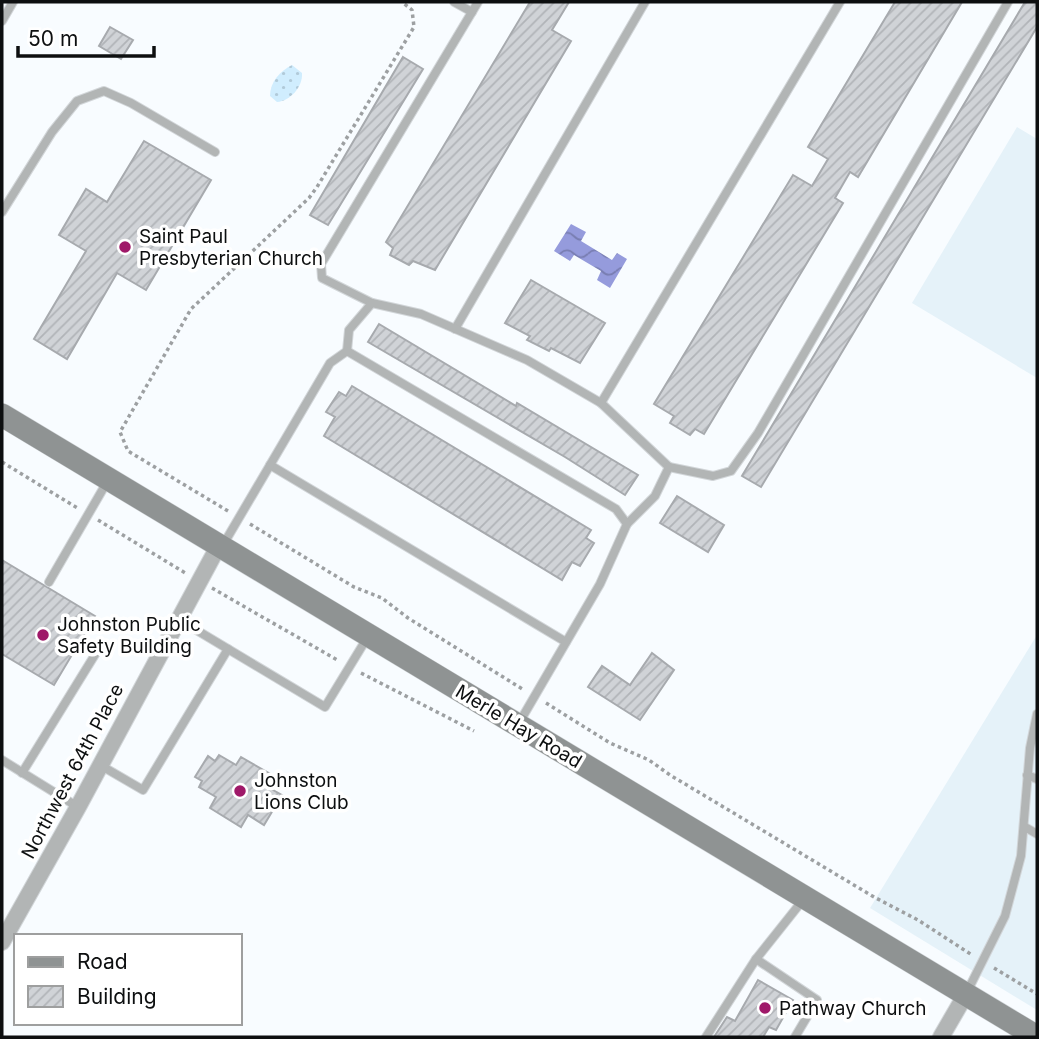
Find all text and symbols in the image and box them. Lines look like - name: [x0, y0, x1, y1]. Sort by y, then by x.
- scale bar: [18, 14, 154, 58]
- text: 50 m: [28, 26, 78, 51]
- place label: Saint Paul Presbyterian Church: [139, 225, 323, 270]
- marker: Saint Paul Presbyterian Church: [117, 239, 133, 255]
- place label: Johnston Public Safety Building: [57, 613, 201, 658]
- marker: Johnston Public Safety Building: [35, 627, 51, 643]
- street label: Northwest 64th Place: [17, 680, 128, 863]
- street label: Merle Hay Road: [451, 680, 586, 773]
- place label: Johnston Lions Club: [254, 769, 349, 814]
- marker: Johnston Lions Club: [232, 783, 248, 799]
- legend: [14, 934, 242, 1025]
- text: Road: [77, 949, 128, 974]
- text: Building: [77, 984, 157, 1009]
- place label: Pathway Church: [779, 997, 927, 1020]
- marker: Pathway Church: [757, 1000, 773, 1016]

